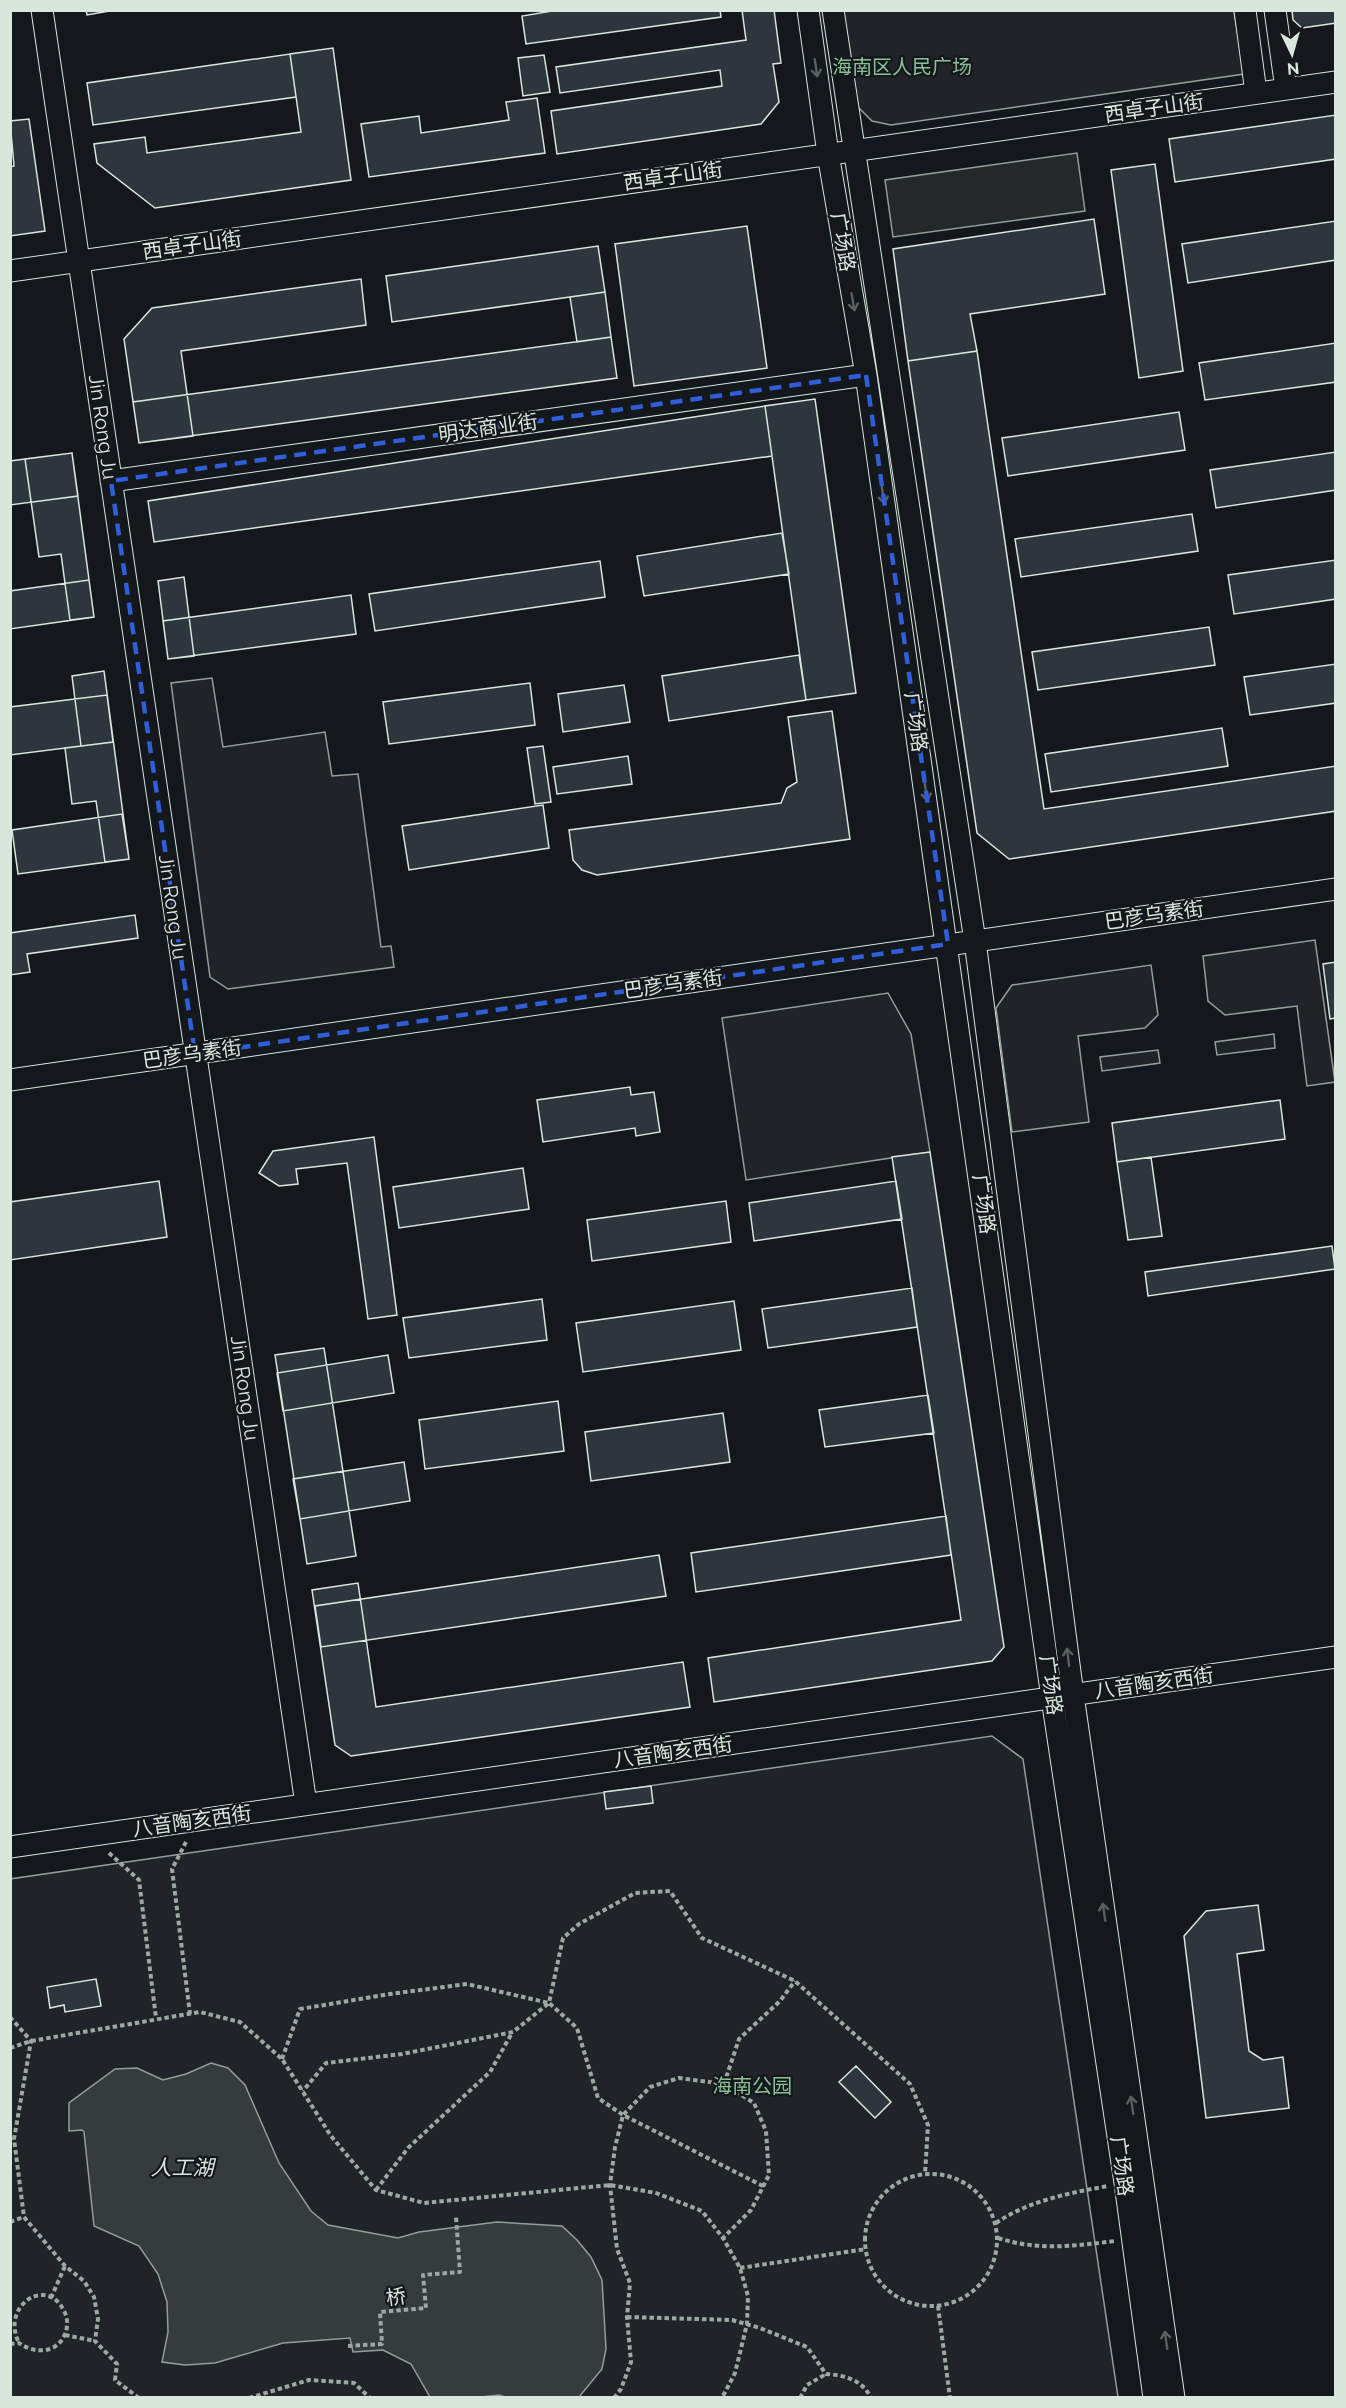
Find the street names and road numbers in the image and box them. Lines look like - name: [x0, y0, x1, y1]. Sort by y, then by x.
- street label: 西卓子山街: [1103, 89, 1205, 127]
- street label: 西卓子山街: [622, 157, 724, 195]
- street label: 广场路: [826, 210, 860, 274]
- street label: 西卓子山街: [141, 226, 243, 264]
- street label: Jin Rong Ju: [84, 373, 122, 481]
- street label: 明达商业街: [437, 409, 539, 447]
- street label: 广场路: [900, 691, 932, 753]
- street label: Jin Rong Ju: [154, 853, 192, 961]
- street label: 巴彦乌素街: [1103, 896, 1205, 934]
- street label: 巴彦乌素街: [622, 965, 724, 1003]
- street label: 巴彦乌素街: [141, 1035, 243, 1073]
- street label: 广场路: [968, 1173, 1000, 1235]
- street label: Jin Rong Ju: [226, 1334, 264, 1442]
- street label: 广场路: [1035, 1654, 1067, 1716]
- street label: 八音陶亥西街: [1093, 1663, 1215, 1703]
- street label: 八音陶亥西街: [612, 1732, 734, 1772]
- street label: 八音陶亥西街: [131, 1801, 253, 1841]
- street label: 广场路: [1106, 2135, 1138, 2197]
- street label: 桥: [384, 2284, 408, 2310]

